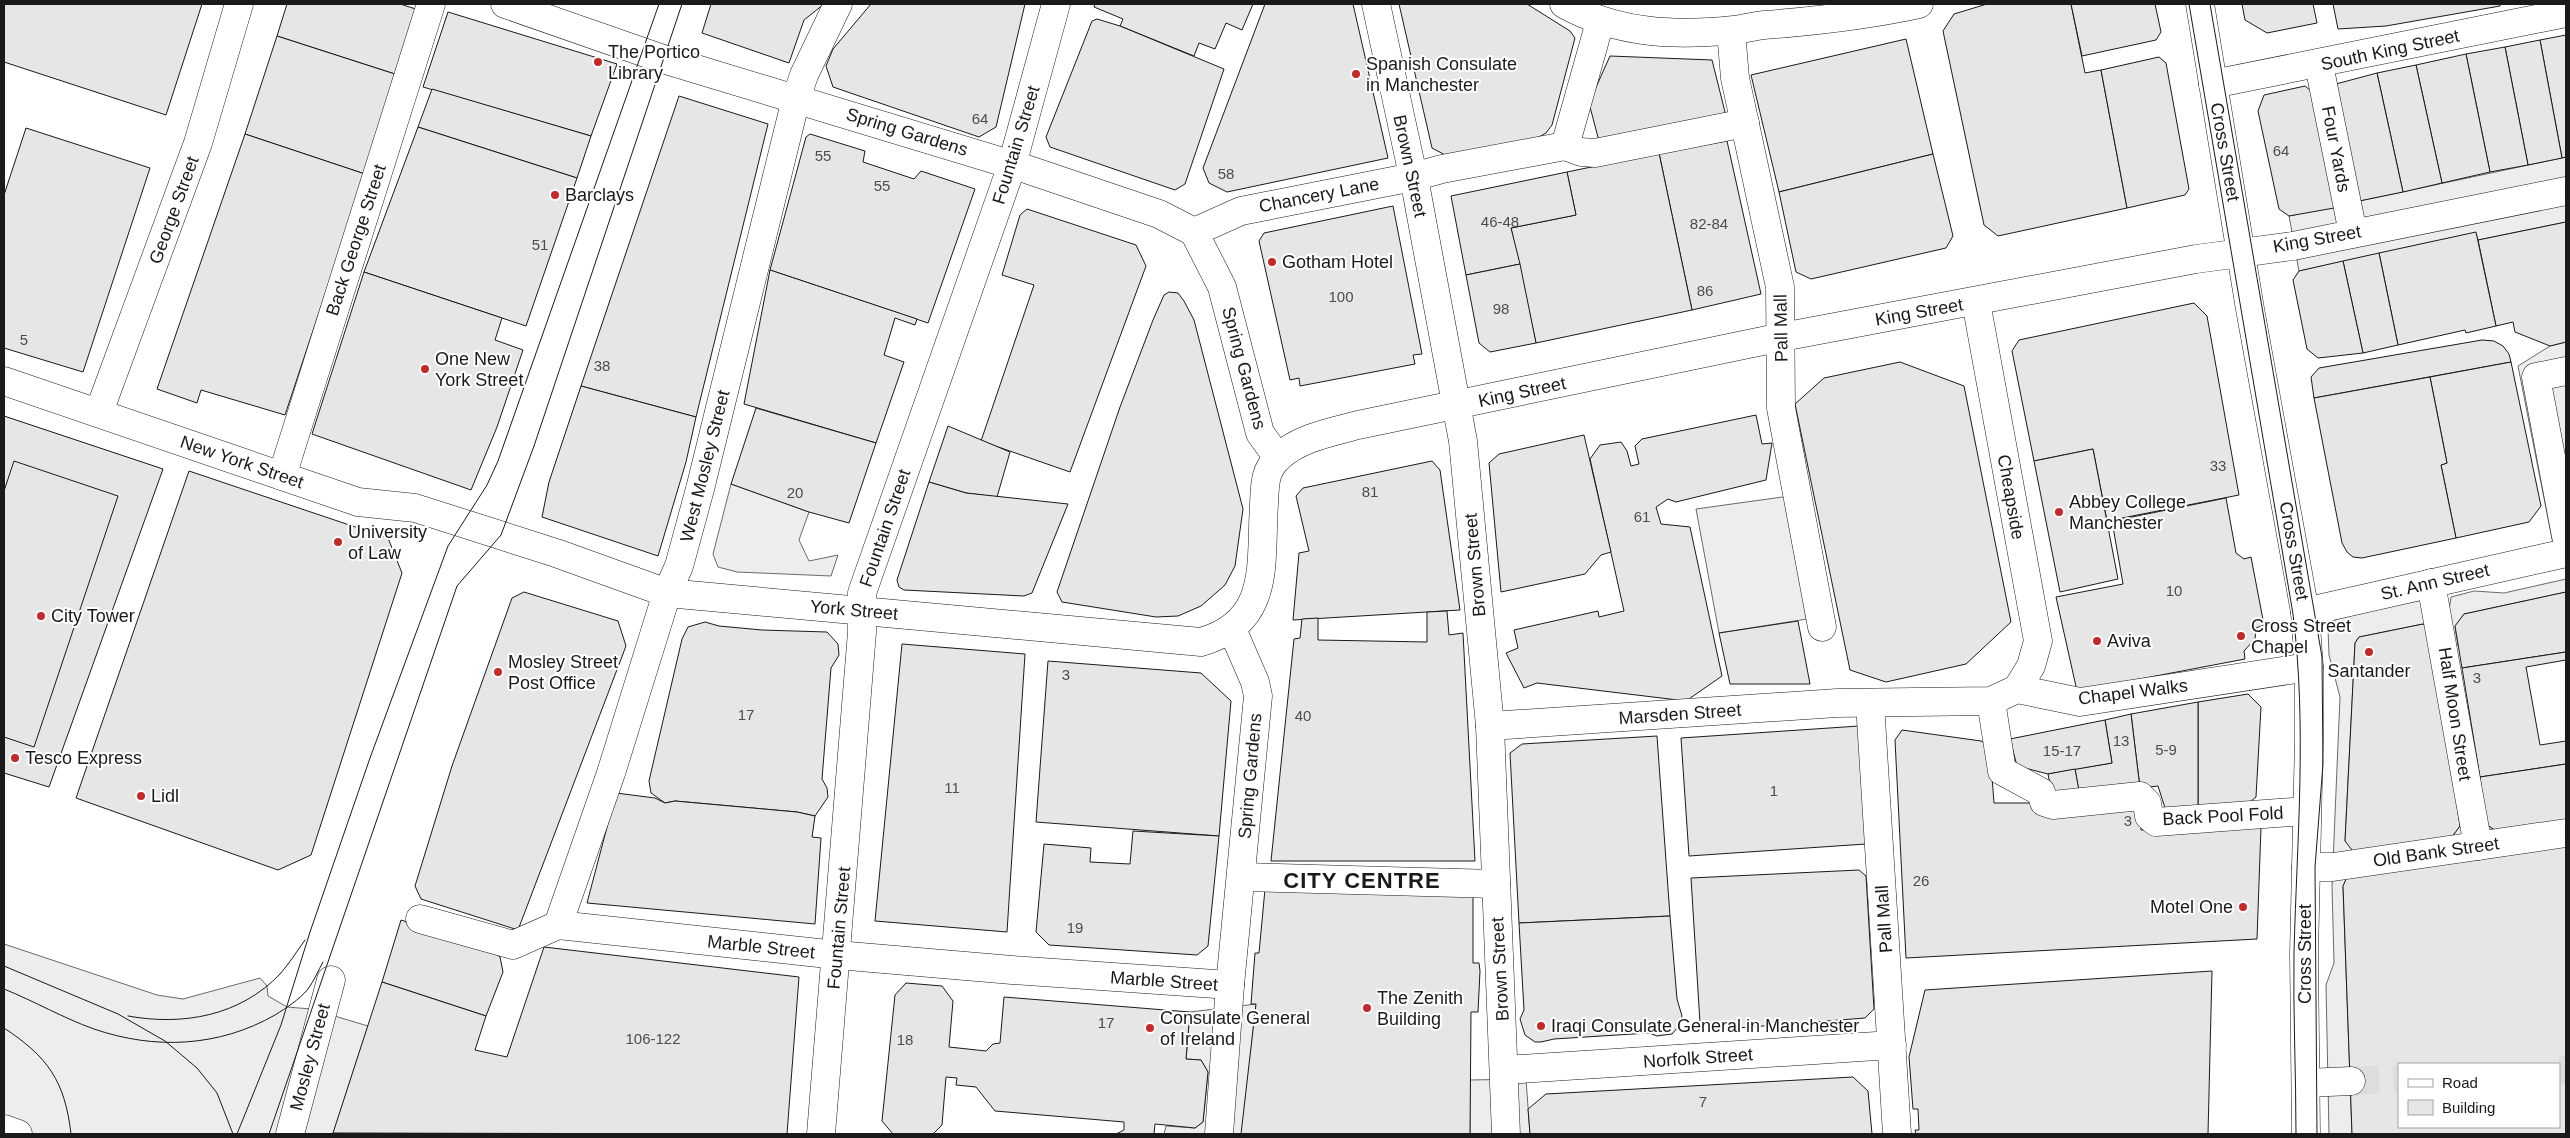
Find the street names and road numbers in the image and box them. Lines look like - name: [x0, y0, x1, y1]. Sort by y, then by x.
- street label: South King Street: [2319, 26, 2461, 74]
- street label: Fountain Street: [988, 83, 1044, 207]
- street label: Cross Street: [2206, 101, 2244, 203]
- street label: Spring Gardens: [844, 104, 970, 160]
- street label: Four Yards: [2318, 104, 2354, 194]
- street label: Brown Street: [1389, 113, 1431, 219]
- street label: George Street: [145, 153, 203, 267]
- street label: Back George Street: [322, 162, 390, 318]
- street label: Chancery Lane: [1257, 174, 1381, 216]
- street label: King Street: [2271, 221, 2363, 257]
- street label: Pall Mall: [1770, 294, 1792, 362]
- street label: King Street: [1873, 294, 1965, 330]
- street label: Spring Gardens: [1218, 305, 1270, 431]
- street label: King Street: [1476, 373, 1568, 411]
- street label: West Mosley Street: [676, 388, 734, 544]
- street label: New York Street: [178, 432, 306, 492]
- street label: Cheapside: [1994, 453, 2028, 541]
- street label: Fountain Street: [856, 467, 914, 589]
- street label: Cross Street: [2275, 500, 2313, 602]
- street label: Brown Street: [1461, 512, 1489, 618]
- street label: St. Ann Street: [2379, 560, 2491, 604]
- street label: York Street: [809, 596, 899, 624]
- street label: Half Moon Street: [2435, 646, 2475, 782]
- street label: Chapel Walks: [2077, 675, 2189, 709]
- street label: Marsden Street: [1618, 700, 1742, 728]
- street label: Spring Gardens: [1235, 712, 1265, 840]
- street label: Back Pool Fold: [2162, 803, 2284, 829]
- street label: Old Bank Street: [2372, 833, 2500, 871]
- street label: Fountain Street: [824, 866, 854, 990]
- street label: Pall Mall: [1872, 884, 1896, 954]
- street label: Cross Street: [2295, 904, 2315, 1004]
- street label: Brown Street: [1487, 917, 1513, 1021]
- street label: Marble Street: [706, 931, 816, 963]
- street label: Marble Street: [1109, 967, 1219, 995]
- street label: Mosley Street: [286, 1001, 334, 1113]
- street label: Norfolk Street: [1642, 1044, 1754, 1072]

